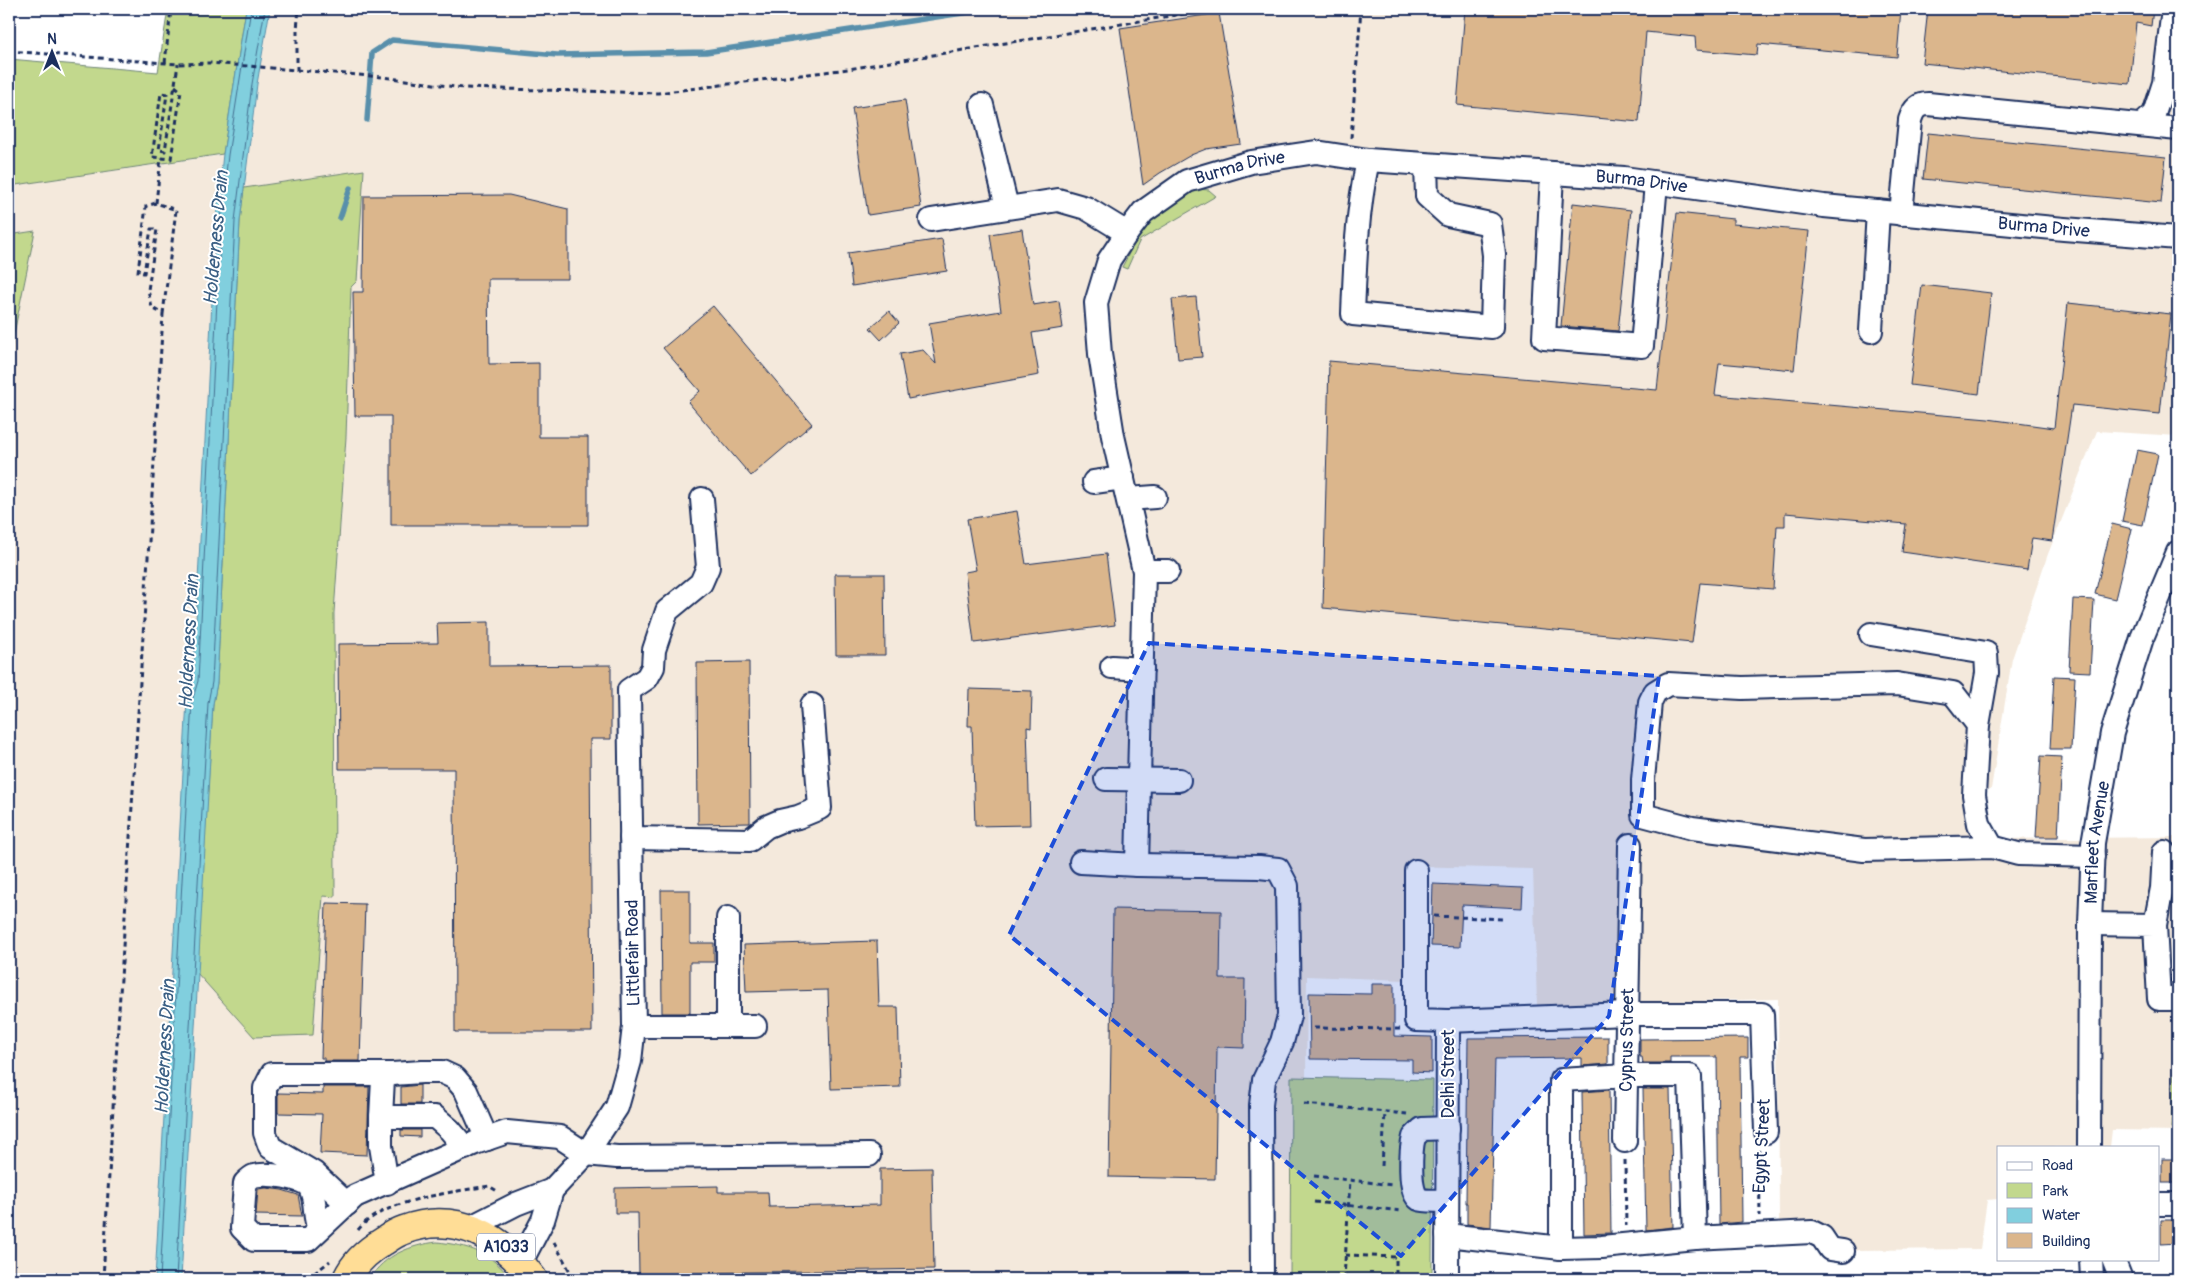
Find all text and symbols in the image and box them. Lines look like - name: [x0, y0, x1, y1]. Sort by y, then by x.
- north arrow: [28, 28, 78, 78]
- text: N: [47, 31, 57, 48]
- street label: Burma Drive: [1192, 145, 1286, 190]
- street label: Burma Drive: [1595, 165, 1689, 198]
- water label: Holderness Drain: [198, 168, 234, 306]
- street label: Burma Drive: [1997, 211, 2091, 243]
- water label: Holderness Drain: [173, 573, 205, 710]
- street label: Marfleet Avenue: [2079, 779, 2115, 904]
- street label: Littlefair Road: [621, 899, 645, 1007]
- water label: Holderness Drain: [149, 978, 181, 1115]
- street label: Cyprus Street: [1614, 987, 1639, 1092]
- street label: Delhi Street: [1437, 1029, 1460, 1119]
- street label: Egypt Street: [1748, 1097, 1776, 1194]
- legend: [1997, 1146, 2160, 1260]
- text: Road: [2042, 1156, 2073, 1175]
- text: Park: [2042, 1182, 2069, 1201]
- text: Water: [2042, 1206, 2081, 1225]
- text: Building: [2042, 1232, 2090, 1251]
- road number: A1033: [477, 1234, 535, 1260]

